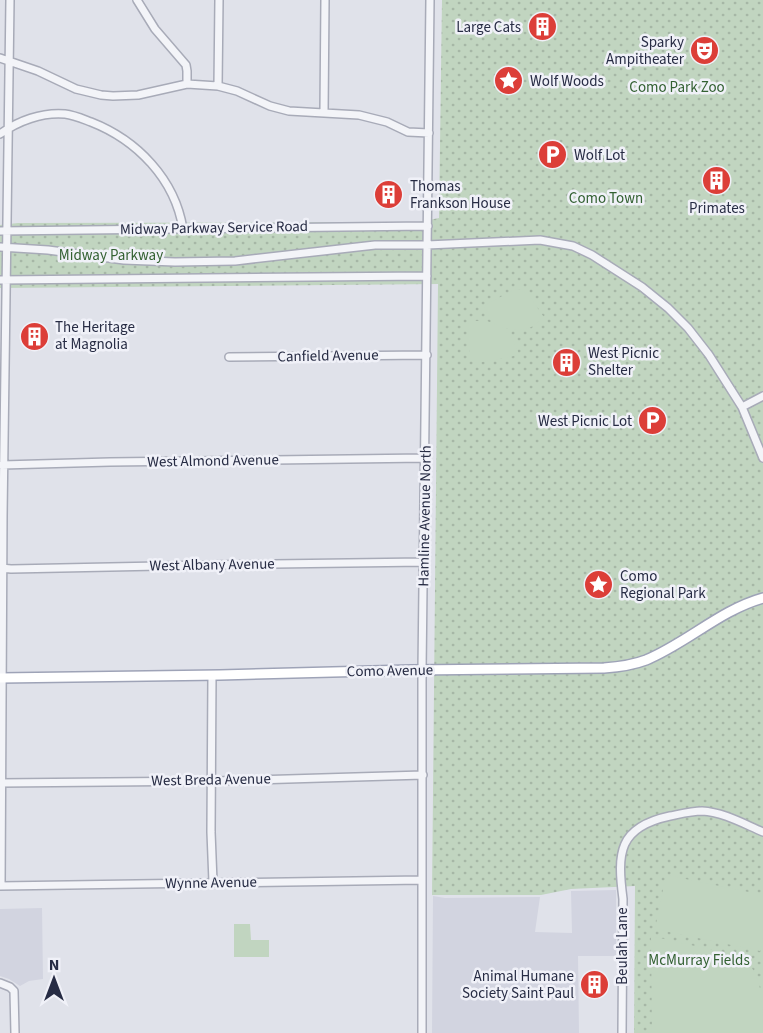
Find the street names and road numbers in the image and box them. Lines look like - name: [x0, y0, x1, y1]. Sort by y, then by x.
- street label: Midway Parkway Service Road: [120, 216, 308, 240]
- street label: Canfield Avenue: [277, 345, 379, 367]
- street label: Hamline Avenue North: [413, 445, 437, 587]
- street label: West Almond Avenue: [147, 449, 279, 473]
- street label: West Albany Avenue: [149, 553, 275, 577]
- street label: Como Avenue: [347, 660, 433, 682]
- street label: West Breda Avenue: [151, 768, 271, 792]
- street label: Wynne Avenue: [165, 872, 257, 894]
- street label: Beulah Lane: [612, 907, 633, 985]

